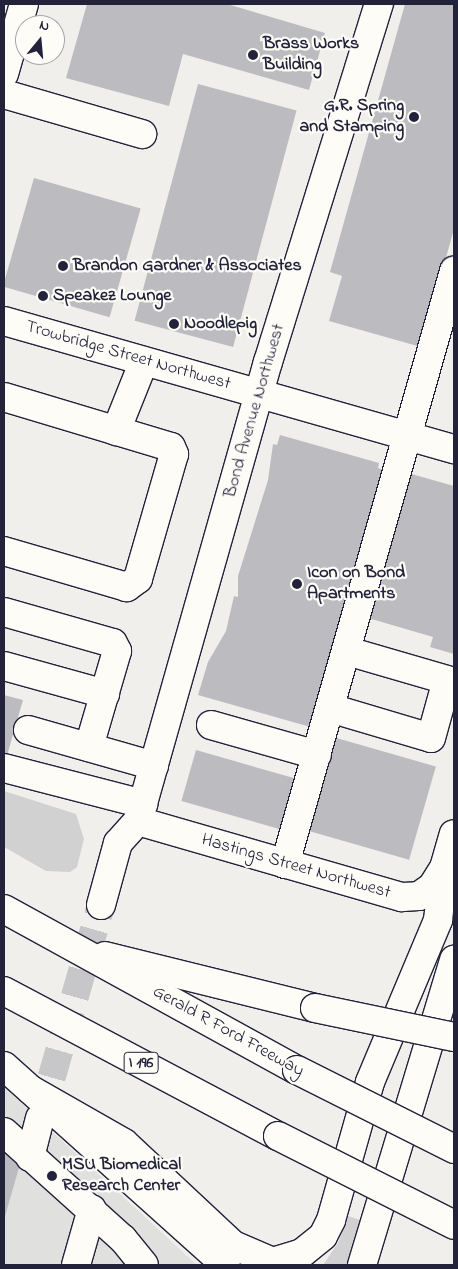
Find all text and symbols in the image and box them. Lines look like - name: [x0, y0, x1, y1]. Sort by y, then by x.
- north arrow: [15, 15, 65, 65]
- text: N: [37, 15, 52, 38]
- place label: Brass Works Building: [263, 34, 359, 76]
- marker: Brass Works Building: [247, 49, 259, 61]
- place label: G.R. Spring and Stamping: [299, 96, 404, 138]
- marker: G.R. Spring and Stamping: [408, 111, 420, 123]
- place label: Brandon Gardner & Associates: [73, 255, 302, 277]
- marker: Brandon Gardner & Associates: [57, 260, 69, 272]
- place label: Speakez Lounge: [53, 285, 171, 307]
- marker: Speakez Lounge: [37, 290, 49, 302]
- place label: Noodlepig: [184, 313, 257, 335]
- street label: Trowbridge Street Northwest: [23, 316, 233, 396]
- marker: Noodlepig: [168, 318, 180, 330]
- street label: Bond Avenue Northwest: [220, 321, 290, 501]
- place label: Icon on Bond Apartments: [307, 563, 405, 606]
- marker: Icon on Bond Apartments: [291, 578, 303, 590]
- street label: Hastings Street Northwest: [199, 830, 393, 904]
- street label: Gerald R Ford Freeway: [149, 981, 307, 1083]
- road number: I 196: [124, 1050, 158, 1076]
- place label: MSU Biomedical Research Center: [62, 1155, 181, 1198]
- marker: MSU Biomedical Research Center: [46, 1170, 58, 1182]

